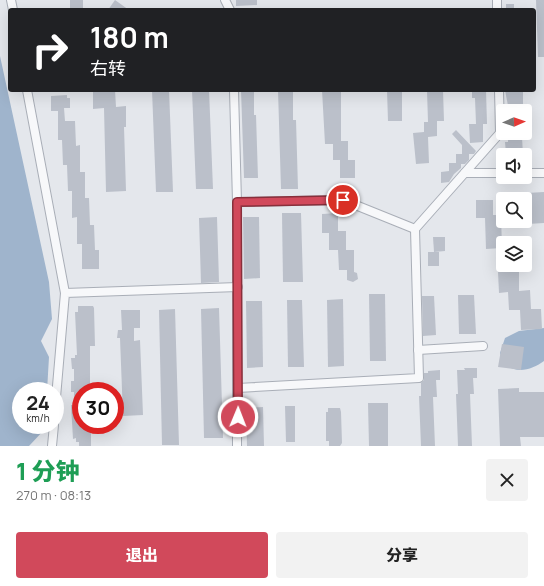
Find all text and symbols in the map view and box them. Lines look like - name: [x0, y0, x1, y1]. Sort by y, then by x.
- text: 180 m: [90, 18, 169, 56]
- icon: right: [24, 24, 76, 76]
- text: 右转: [90, 56, 126, 80]
- north arrow: [496, 104, 532, 140]
- map controls: [496, 104, 532, 272]
- button: sound: [496, 148, 532, 184]
- pin: [326, 183, 360, 217]
- icon: arrive: [332, 189, 354, 211]
- button: search: [496, 192, 532, 228]
- button: layers: [496, 236, 532, 272]
- speed limit sign: 30: [72, 382, 124, 434]
- text: 24: [26, 389, 50, 416]
- position arrow: [217, 396, 259, 438]
- text: km/h: [26, 411, 50, 425]
- text: 1 分钟: [16, 454, 80, 487]
- button: close: [486, 459, 528, 501]
- text: 270 m · 08:13: [16, 486, 91, 504]
- button: 退出: [16, 532, 268, 578]
- button: 分享: [276, 532, 528, 578]

